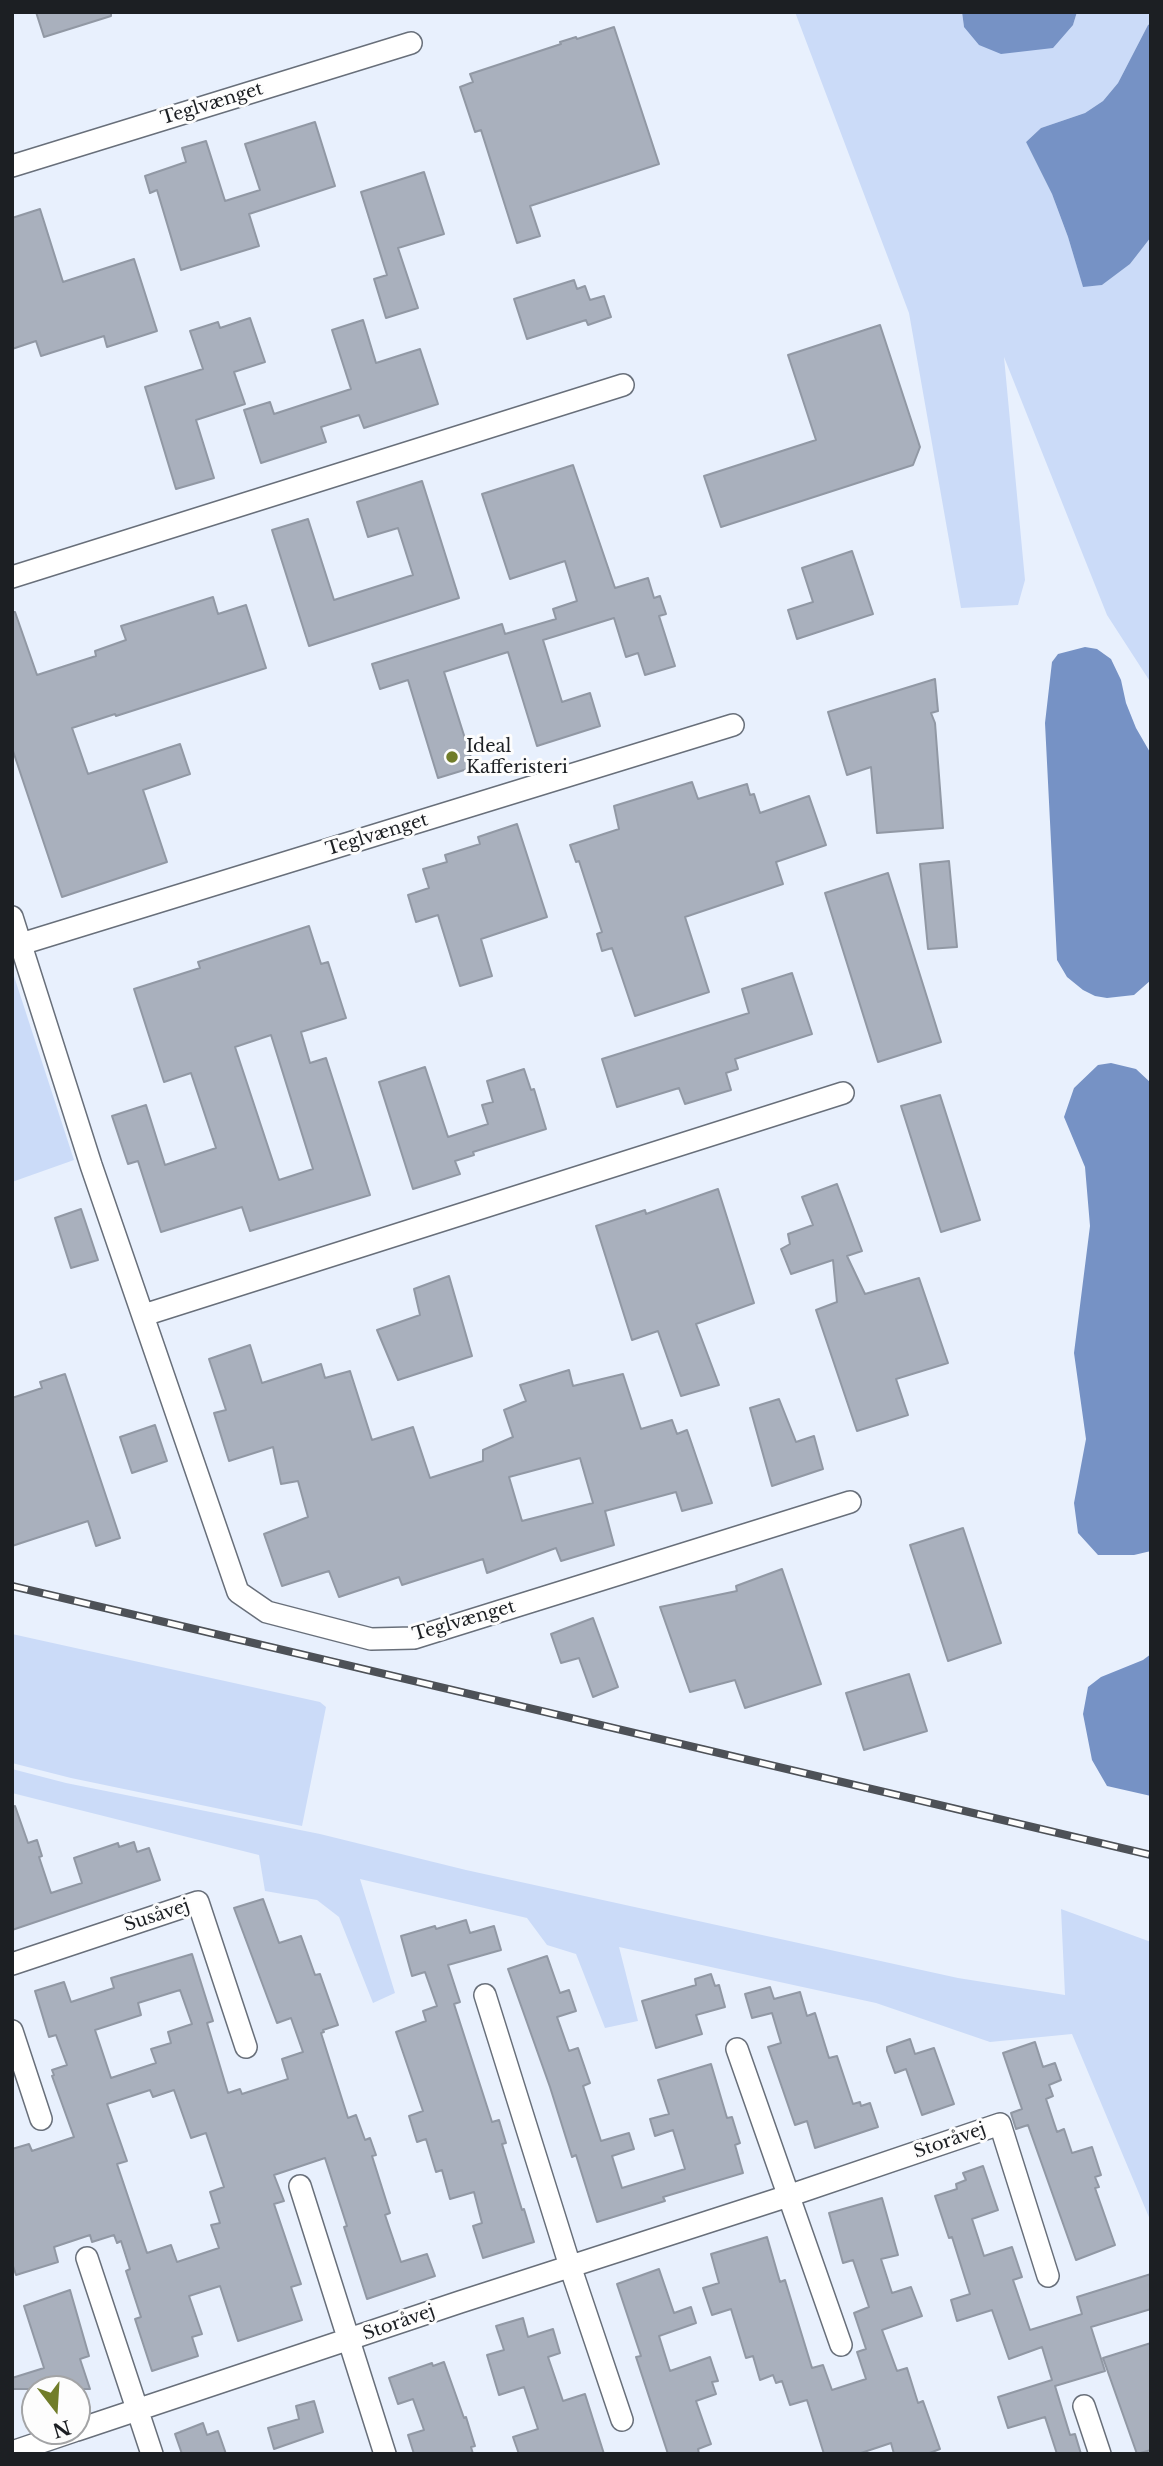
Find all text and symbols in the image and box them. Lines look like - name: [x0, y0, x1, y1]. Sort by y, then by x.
- street label: Teglvænget: [158, 78, 266, 130]
- place label: Ideal Kafferisteri: [466, 736, 568, 778]
- marker: Ideal Kafferisteri: [444, 749, 460, 765]
- street label: Teglvænget: [323, 809, 431, 861]
- street label: Teglvænget: [410, 1596, 518, 1646]
- street label: Susåvej: [121, 1895, 193, 1937]
- street label: Storåvej: [911, 2119, 989, 2163]
- street label: Storåvej: [360, 2301, 438, 2345]
- north arrow: [21, 2375, 91, 2445]
- text: N: [50, 2415, 74, 2442]

